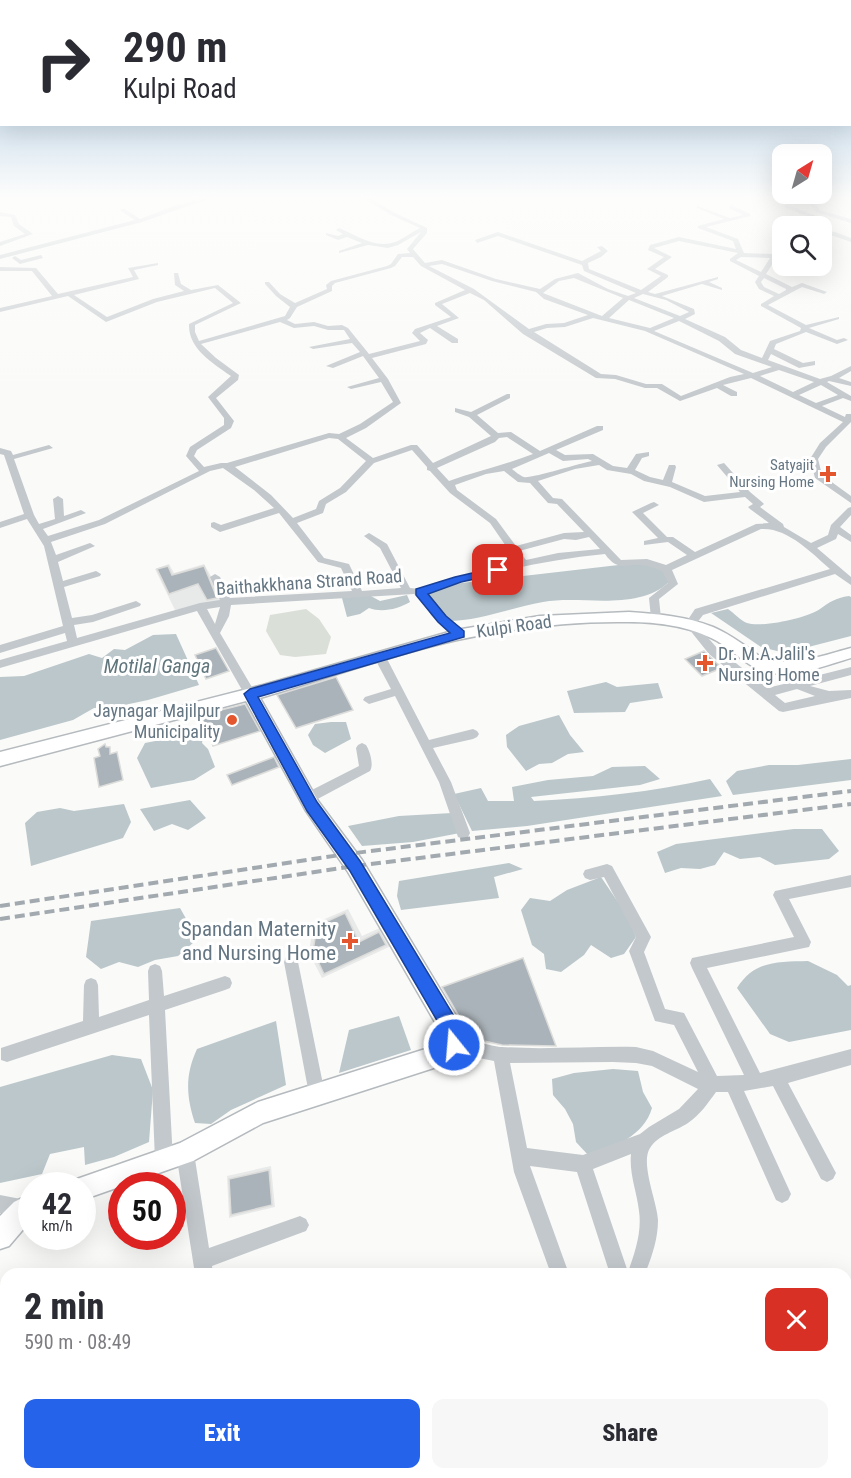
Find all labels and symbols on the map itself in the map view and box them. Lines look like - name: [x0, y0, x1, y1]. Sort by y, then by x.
- north arrow: [772, 144, 832, 204]
- place label: Satyajit Nursing Home: [729, 456, 814, 491]
- marker: Satyajit Nursing Home: [819, 465, 837, 483]
- pin: [472, 544, 523, 595]
- street label: Baithakkhana Strand Road: [215, 565, 403, 599]
- street label: Kulpi Road: [475, 610, 553, 642]
- place label: Dr. M.A.Jalil's Nursing Home: [718, 643, 820, 685]
- water label: Motilal Ganga: [104, 654, 210, 678]
- marker: Dr. M.A.Jalil's Nursing Home: [696, 654, 714, 672]
- place label: Jaynagar Majilpur Municipality: [93, 700, 221, 742]
- marker: Jaynagar Majilpur Municipality: [225, 713, 239, 727]
- place label: Spandan Maternity and Nursing Home: [181, 917, 336, 965]
- marker: Spandan Maternity and Nursing Home: [341, 932, 359, 950]
- position arrow: [422, 1013, 486, 1077]
- speed limit sign: 50: [108, 1172, 186, 1250]

